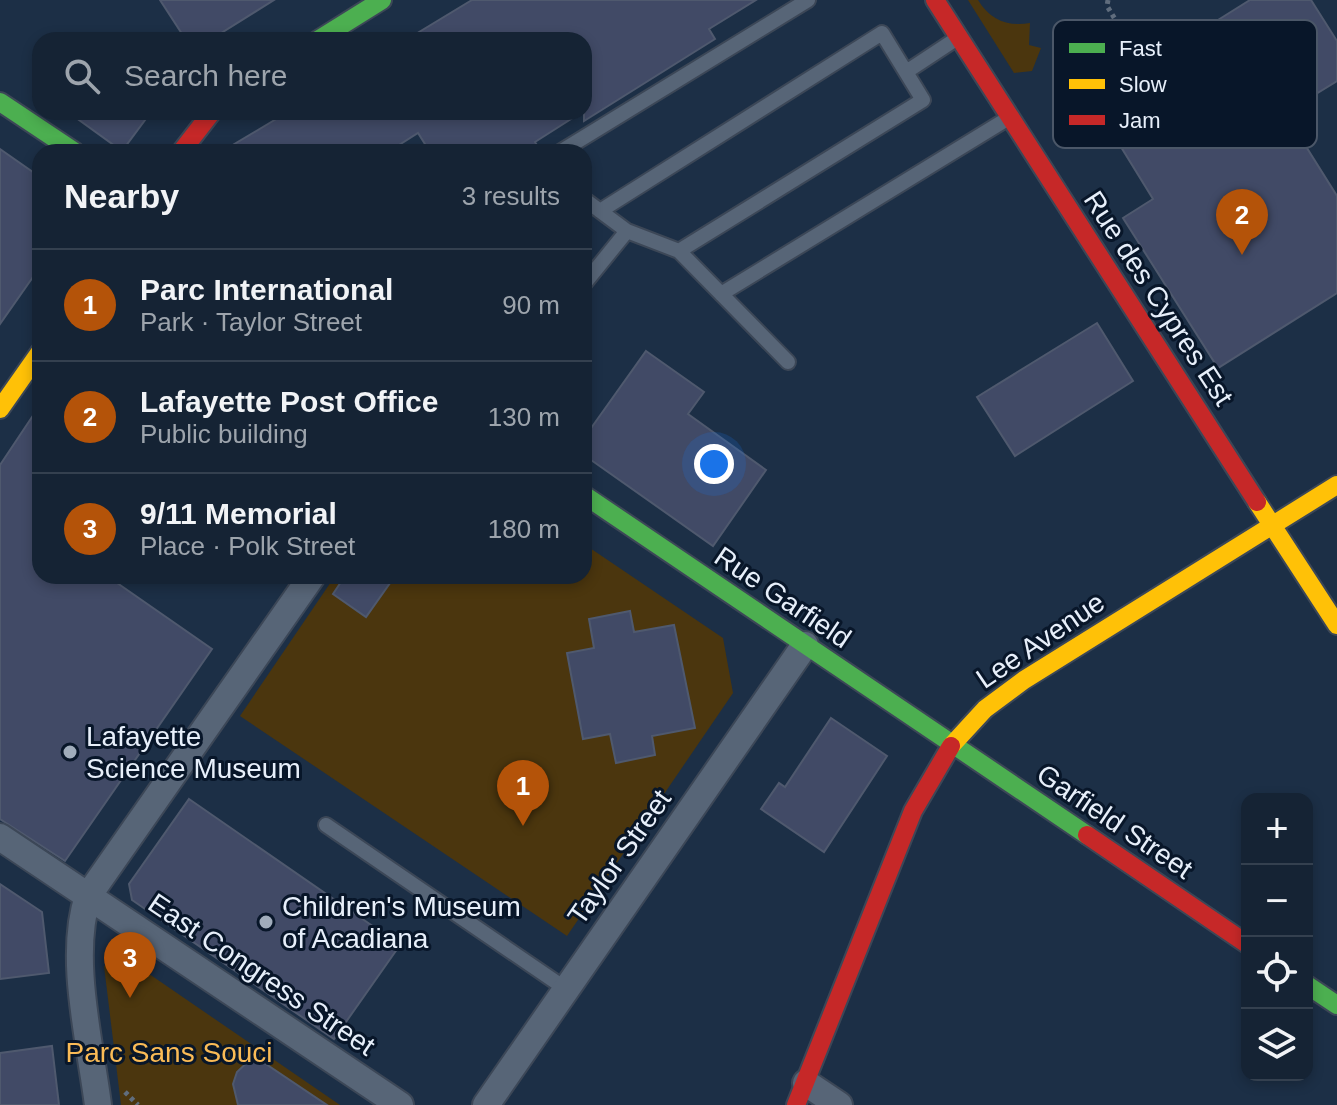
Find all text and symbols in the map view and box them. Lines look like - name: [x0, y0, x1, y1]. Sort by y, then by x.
- legend: [1053, 20, 1317, 148]
- search box: [32, 32, 592, 120]
- text: Fast: [1119, 36, 1162, 61]
- icon: search: [60, 54, 104, 98]
- text: Search here: [124, 59, 287, 92]
- text: Slow: [1119, 72, 1167, 97]
- text: Jam: [1119, 108, 1161, 133]
- text: Nearby: [64, 177, 179, 215]
- text: 3 results: [462, 181, 560, 211]
- street label: Rue des Cypres Est: [1078, 185, 1240, 411]
- pin: 2: [1216, 189, 1268, 255]
- text: Parc International: [140, 273, 393, 306]
- text: 1: [83, 290, 97, 320]
- text: 90 m: [502, 290, 560, 320]
- text: Park · Taylor Street: [140, 307, 362, 337]
- text: Lafayette Post Office: [140, 385, 438, 418]
- text: 2: [83, 402, 97, 432]
- text: 130 m: [488, 402, 560, 432]
- text: Public building: [140, 419, 308, 449]
- your location: [694, 444, 734, 484]
- text: 9/11 Memorial: [140, 497, 337, 530]
- text: 3: [83, 514, 97, 544]
- text: 180 m: [488, 514, 560, 544]
- text: Place · Polk Street: [140, 531, 355, 561]
- street label: Rue Garfield: [709, 541, 857, 654]
- street label: Lee Avenue: [971, 586, 1110, 694]
- place label: Lafayette Science Museum: [86, 721, 301, 784]
- marker: Lafayette Science Museum: [61, 743, 79, 761]
- street label: Garfield Street: [1031, 758, 1198, 885]
- pin: 1: [497, 760, 549, 826]
- street label: Taylor Street: [562, 784, 677, 931]
- map controls: [1241, 793, 1313, 1081]
- button: +: [1241, 793, 1313, 865]
- button: −: [1241, 865, 1313, 937]
- street label: East Congress Street: [143, 887, 381, 1062]
- place label: Children's Museum of Acadiana: [282, 891, 521, 954]
- marker: Children's Museum of Acadiana: [257, 913, 275, 931]
- pin: 3: [104, 932, 156, 998]
- button: locate: [1241, 937, 1313, 1009]
- button: layers: [1241, 1009, 1313, 1081]
- park label: Parc Sans Souci: [66, 1037, 273, 1068]

